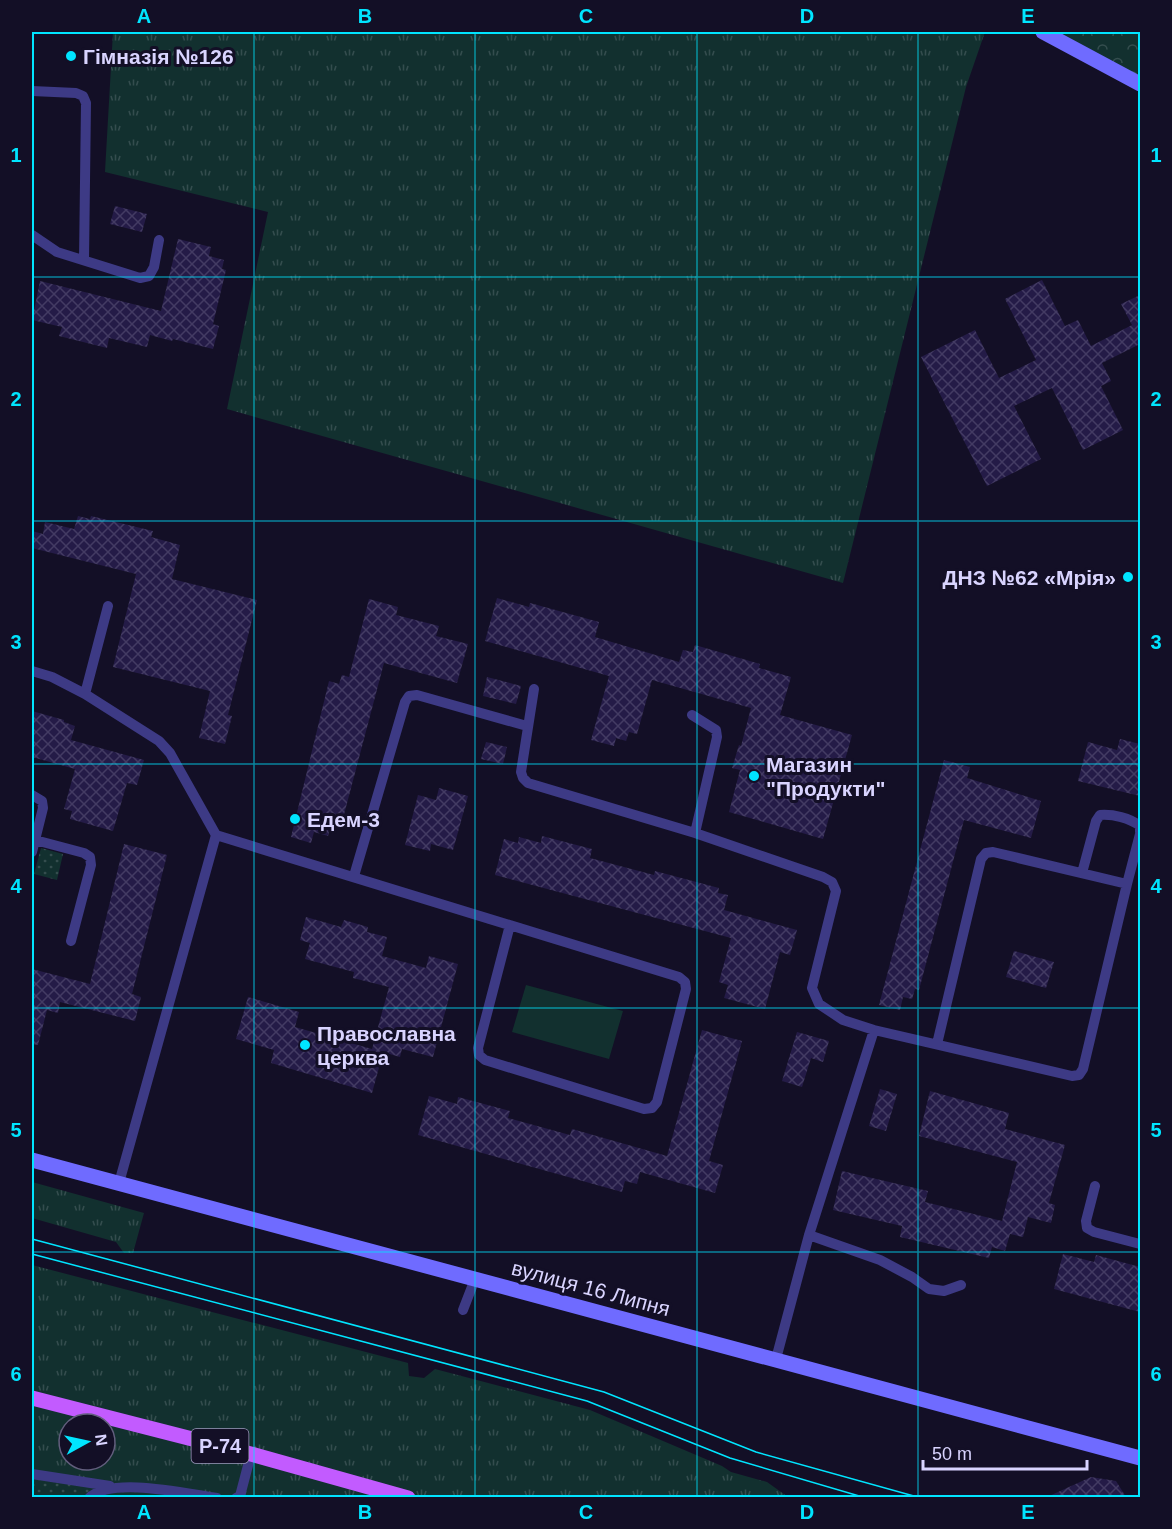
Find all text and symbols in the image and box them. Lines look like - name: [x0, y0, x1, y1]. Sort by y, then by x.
- text: A: [137, 5, 151, 27]
- text: B: [358, 5, 372, 27]
- text: C: [579, 5, 593, 27]
- text: D: [800, 5, 814, 27]
- text: E: [1021, 5, 1035, 27]
- place label: Гімназія №126: [83, 45, 234, 68]
- marker: Гімназія №126: [64, 49, 78, 63]
- text: 1: [10, 144, 22, 166]
- text: 1: [1150, 144, 1162, 166]
- text: 2: [10, 388, 22, 410]
- text: 2: [1150, 388, 1162, 410]
- place label: ДНЗ №62 «Мрія»: [943, 566, 1116, 589]
- marker: ДНЗ №62 «Мрія»: [1121, 570, 1135, 584]
- text: 3: [10, 631, 22, 653]
- text: 3: [1150, 631, 1162, 653]
- place label: Магазин "Продукти": [766, 753, 885, 800]
- marker: Магазин "Продукти": [747, 769, 761, 783]
- place label: Едем-3: [307, 808, 380, 831]
- marker: Едем-3: [288, 812, 302, 826]
- text: 4: [10, 875, 22, 897]
- text: 4: [1150, 875, 1162, 897]
- place label: Православна церква: [317, 1022, 456, 1069]
- marker: Православна церква: [298, 1038, 312, 1052]
- text: 5: [10, 1119, 22, 1141]
- text: 5: [1150, 1119, 1162, 1141]
- street label: вулиця 16 Липня: [509, 1256, 673, 1320]
- text: 6: [10, 1363, 22, 1385]
- text: 6: [1150, 1363, 1162, 1385]
- north arrow: [57, 1412, 117, 1472]
- road number: Р-74: [192, 1429, 248, 1463]
- text: N: [92, 1433, 111, 1447]
- scale bar: [923, 1433, 1086, 1471]
- text: 50 m: [932, 1444, 972, 1464]
- text: A: [137, 1501, 151, 1523]
- text: B: [358, 1501, 372, 1523]
- text: C: [579, 1501, 593, 1523]
- text: D: [800, 1501, 814, 1523]
- text: E: [1021, 1501, 1035, 1523]

